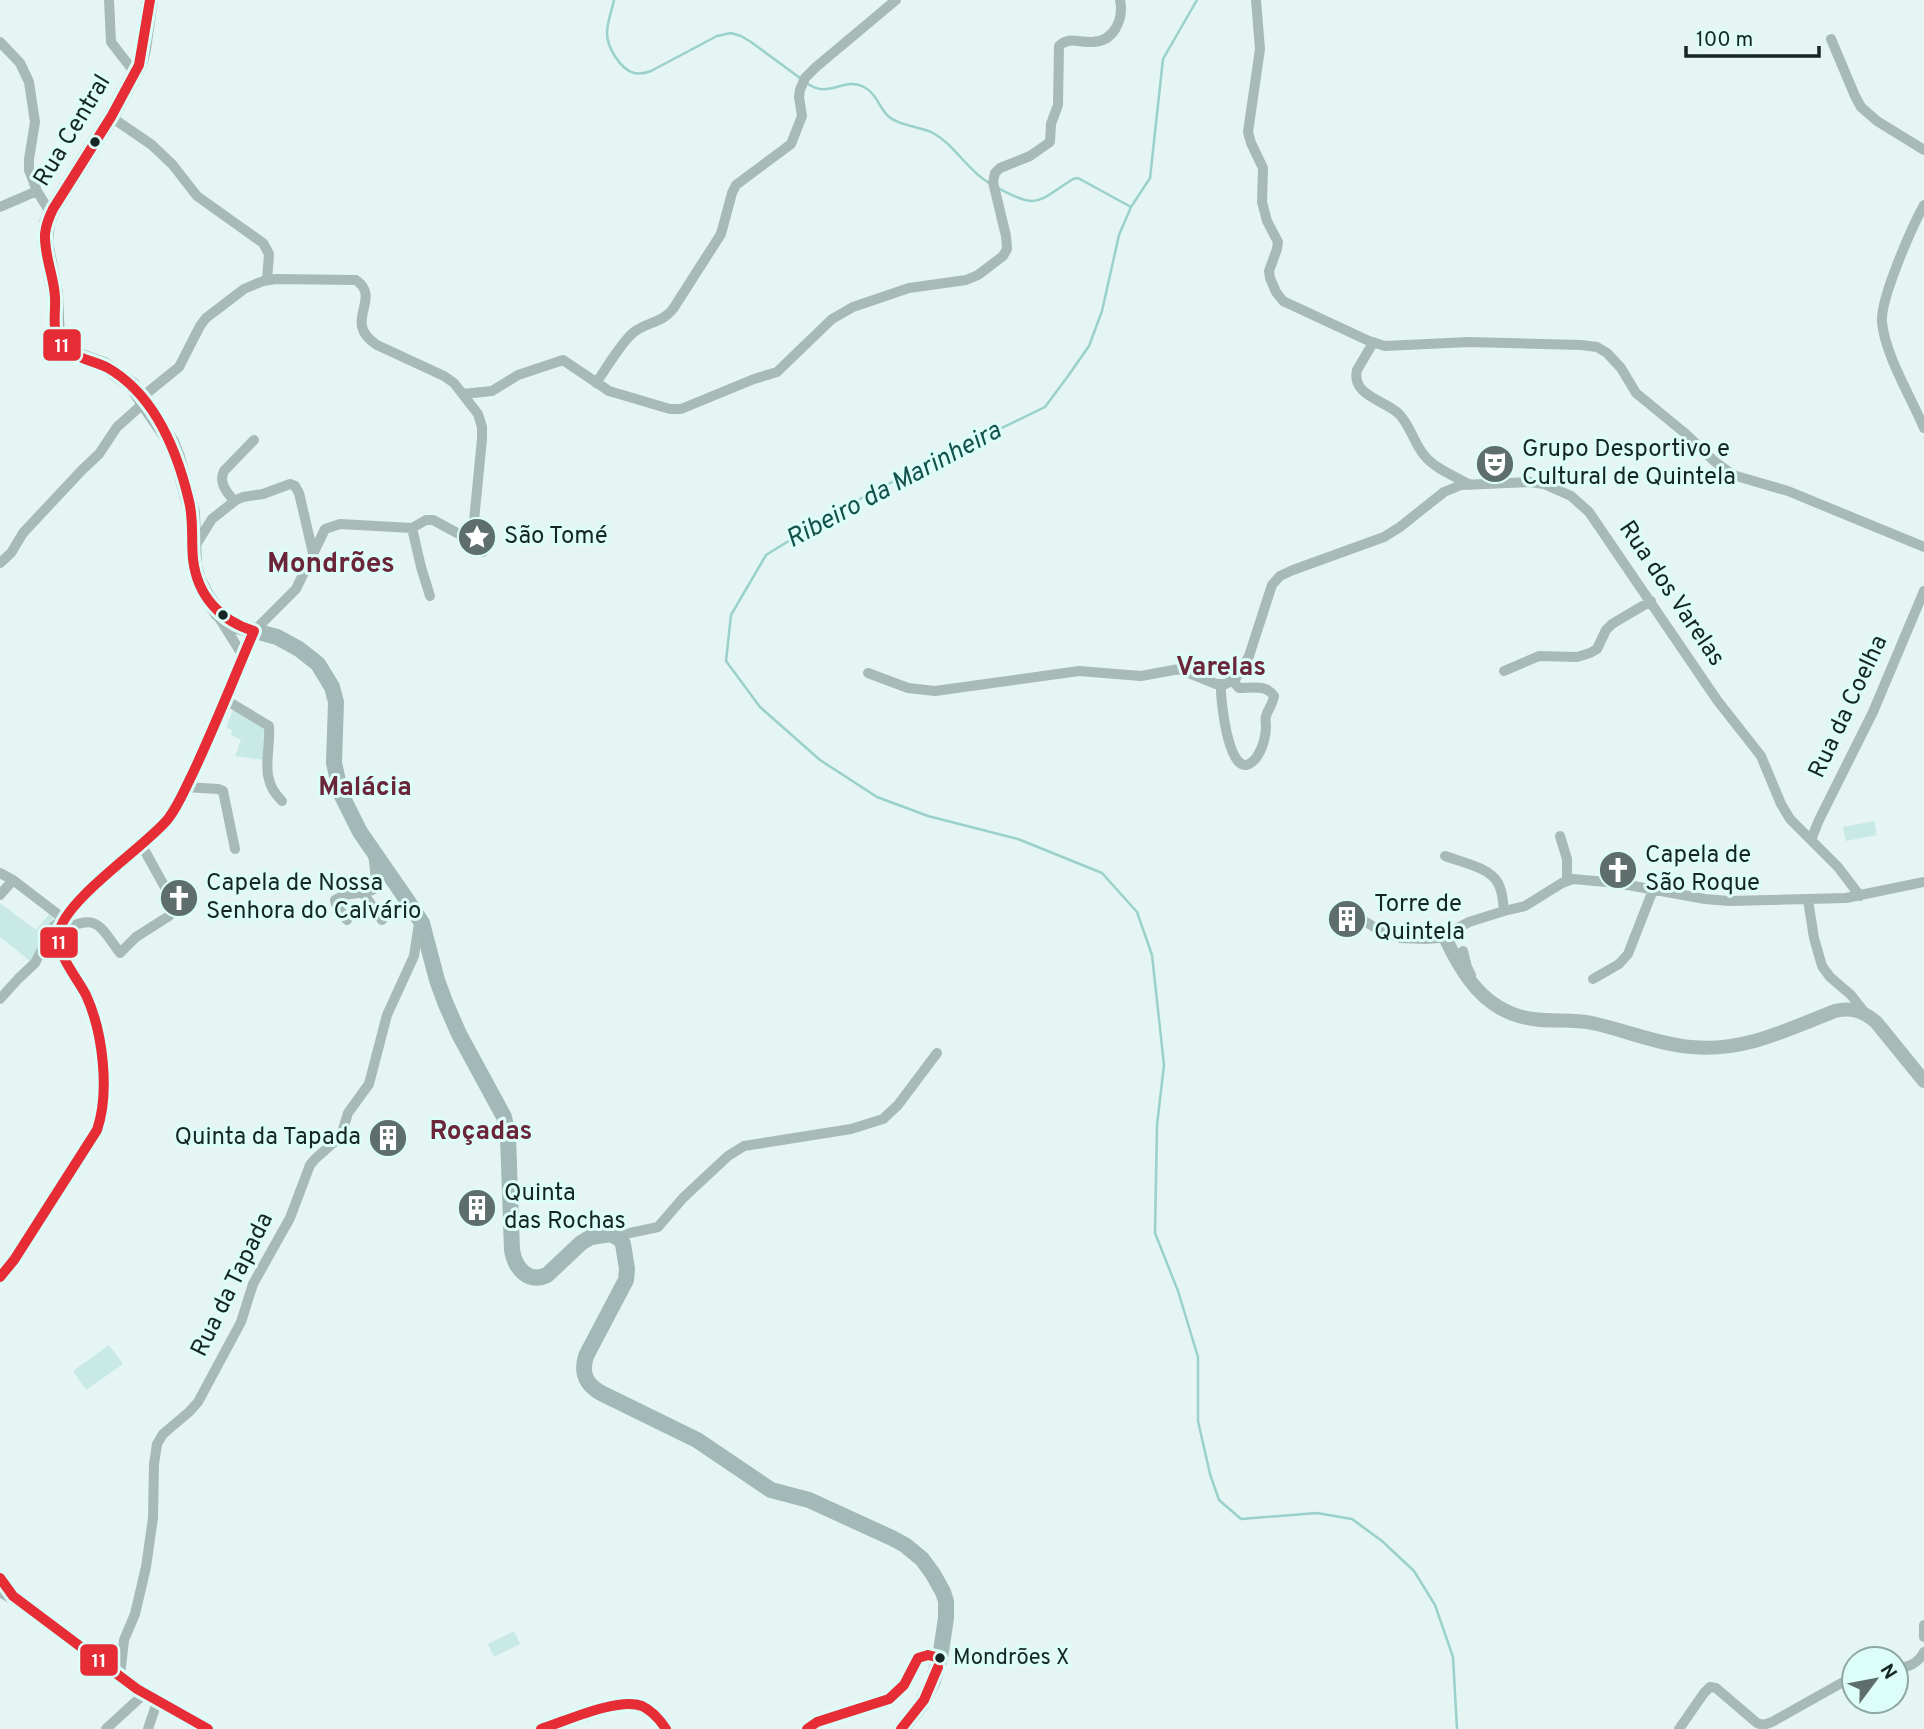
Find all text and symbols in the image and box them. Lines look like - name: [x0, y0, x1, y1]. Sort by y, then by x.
- scale bar: [1686, 14, 1819, 58]
- text: 100 m: [1696, 27, 1753, 54]
- street label: Rua Central: [28, 70, 118, 192]
- unlabelled marker: [88, 135, 102, 149]
- line badge: 11: [42, 328, 82, 362]
- text: 11: [54, 335, 70, 359]
- water label: Ribeiro da Marinheira: [781, 415, 1008, 557]
- place label: Grupo Desportivo e Cultural de Quintela: [1522, 435, 1736, 493]
- theatre icon: Grupo Desportivo e Cultural de Quintela: [1474, 443, 1516, 485]
- place icon: São Tomé: [456, 516, 498, 558]
- street label: Rua dos Varelas: [1611, 516, 1731, 672]
- place label: São Tomé: [504, 522, 608, 552]
- district label: Mondrões: [267, 547, 395, 583]
- unlabelled marker: [216, 608, 230, 622]
- street label: Rua da Coelha: [1803, 631, 1895, 783]
- district label: Varelas: [1176, 652, 1266, 685]
- district label: Malácia: [318, 772, 412, 805]
- place label: Capela de São Roque: [1645, 841, 1760, 899]
- church icon: Capela de São Roque: [1597, 849, 1639, 891]
- place label: Capela de Nossa Senhora do Calvário: [206, 869, 421, 927]
- church icon: Capela de Nossa Senhora do Calvário: [158, 877, 200, 919]
- place label: Torre de Quintela: [1374, 890, 1465, 948]
- building icon: Torre de Quintela: [1326, 898, 1368, 940]
- line badge: 11: [39, 926, 79, 959]
- text: 11: [51, 932, 67, 956]
- district label: Roçadas: [430, 1116, 532, 1149]
- building icon: Quinta da Tapada: [367, 1117, 409, 1159]
- place label: Quinta da Tapada: [174, 1123, 361, 1153]
- place label: Quinta das Rochas: [504, 1179, 626, 1237]
- building icon: Quinta das Rochas: [456, 1187, 498, 1229]
- street label: Rua da Tapada: [185, 1208, 281, 1362]
- line badge: 11: [79, 1643, 119, 1677]
- place label: Mondrões X: [953, 1645, 1069, 1672]
- north arrow: [1840, 1645, 1910, 1715]
- text: 11: [91, 1650, 107, 1674]
- marker: Mondrões X: [933, 1651, 947, 1665]
- text: N: [1874, 1660, 1902, 1684]

